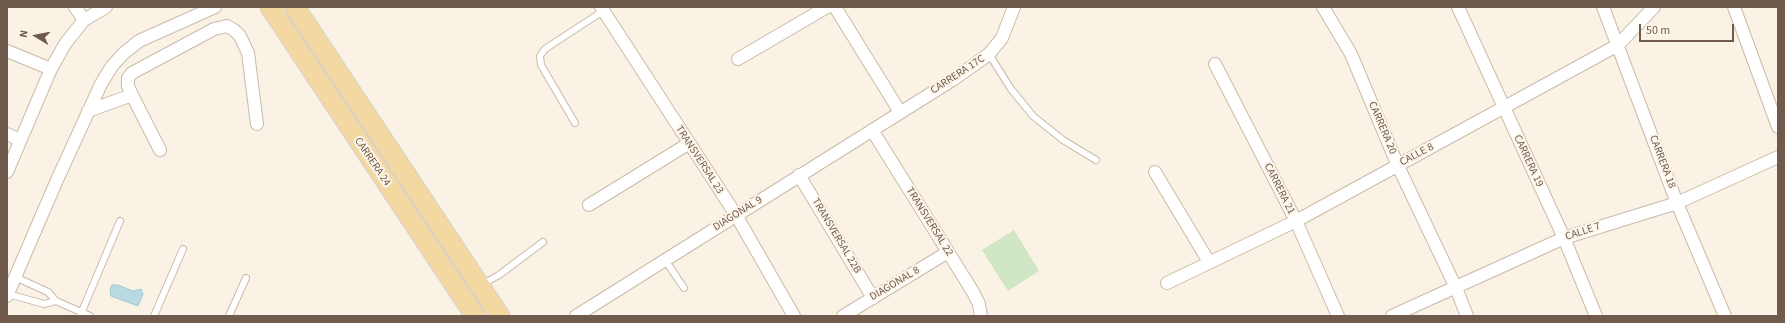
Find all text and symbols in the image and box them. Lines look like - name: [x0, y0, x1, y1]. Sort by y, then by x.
- north arrow: [16, 16, 56, 56]
- scale bar: [1641, 16, 1736, 42]
- text: 50 m: [1646, 22, 1670, 39]
- text: N: [16, 29, 32, 39]
- street label: CARRERA 17C: [928, 53, 988, 97]
- street label: CARRERA 20: [1365, 100, 1399, 156]
- street label: TRANSVERSAL 23: [672, 123, 726, 197]
- street label: CARRERA 19: [1510, 133, 1546, 189]
- street label: CARRERA 18: [1646, 134, 1678, 190]
- street label: CARRERA 24: [351, 135, 393, 189]
- street label: CALLE 8: [1398, 141, 1436, 169]
- street label: CARRERA 21: [1260, 161, 1298, 217]
- street label: TRANSVERSAL 22: [902, 185, 956, 259]
- street label: DIAGONAL 9: [711, 194, 765, 234]
- street label: TRANSVERSAL 22B: [808, 196, 864, 276]
- street label: CALLE 7: [1564, 220, 1602, 244]
- street label: DIAGONAL 8: [868, 264, 922, 304]

